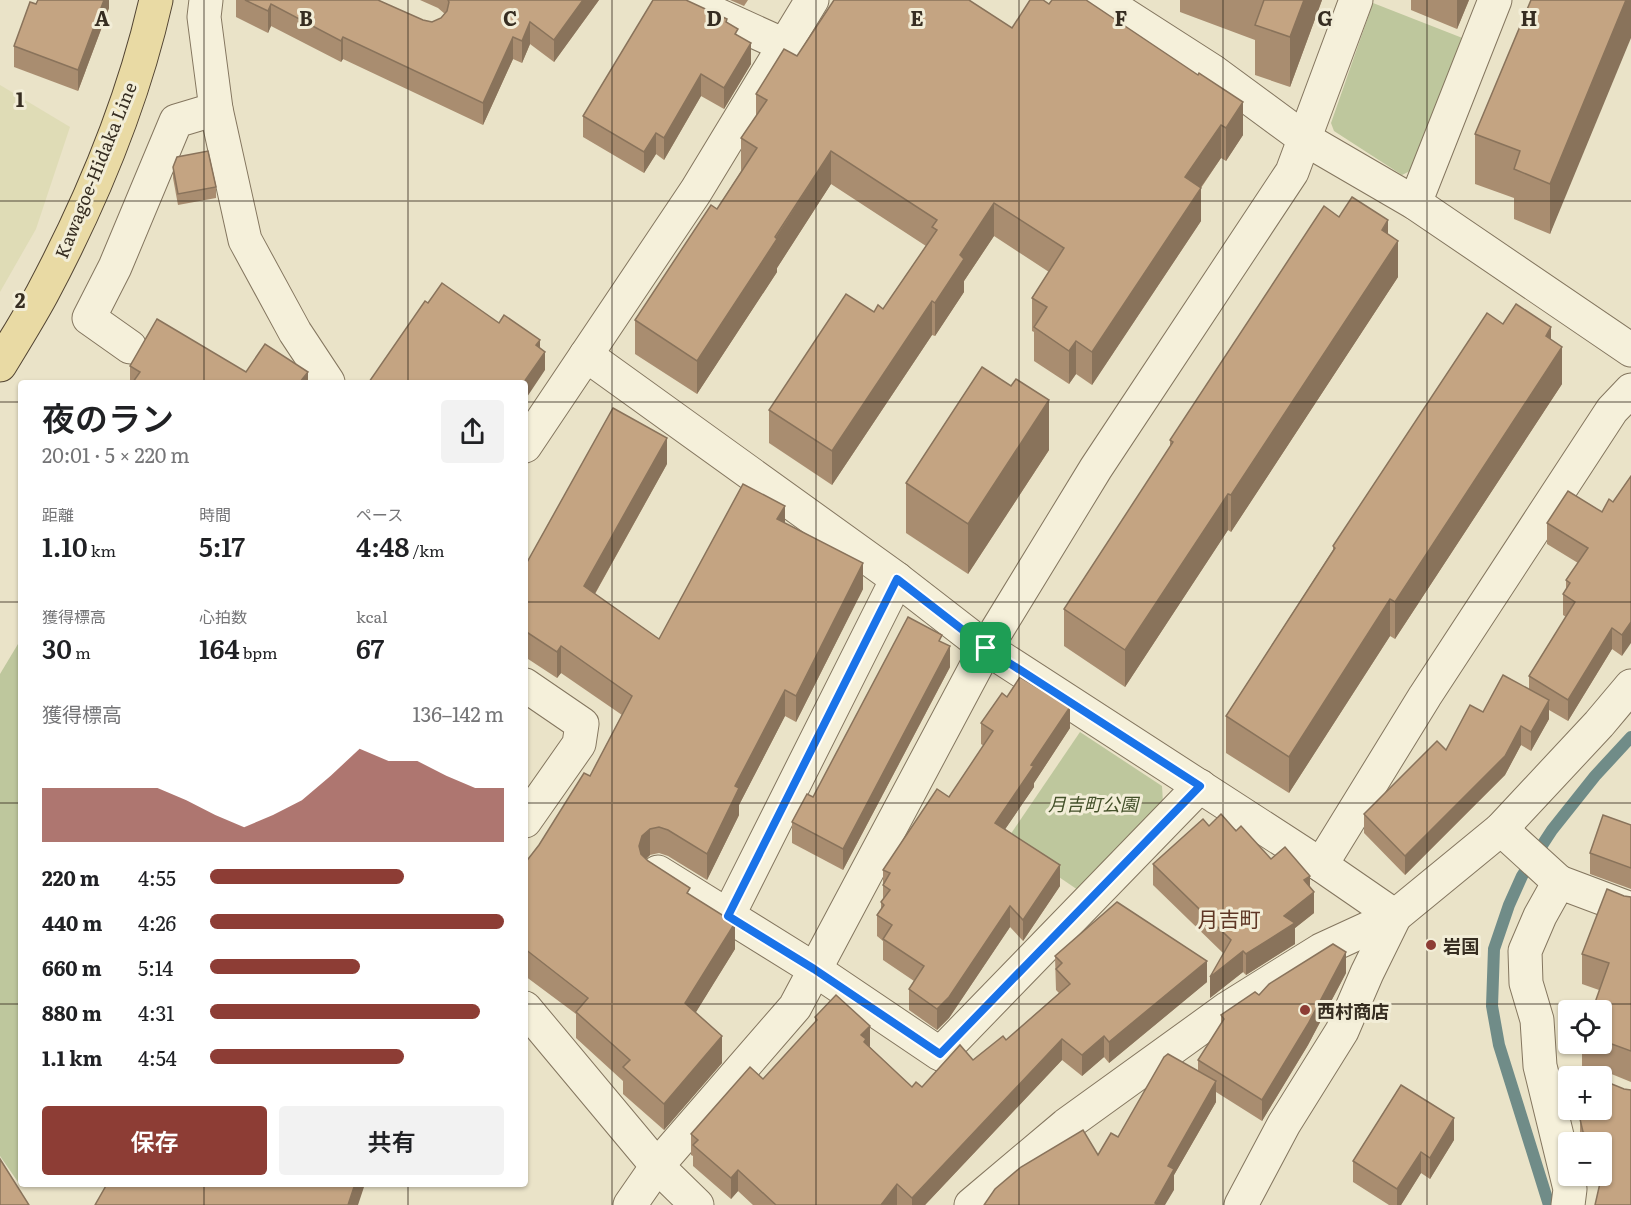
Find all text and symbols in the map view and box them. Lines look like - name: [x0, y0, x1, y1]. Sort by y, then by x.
- text: A: [94, 2, 110, 32]
- text: B: [299, 2, 313, 32]
- text: C: [503, 2, 517, 32]
- text: D: [706, 2, 722, 32]
- text: E: [910, 2, 924, 32]
- text: F: [1115, 2, 1128, 32]
- text: G: [1317, 2, 1333, 32]
- text: H: [1521, 2, 1537, 32]
- street label: Kawagoe-Hidaka Line: [47, 78, 143, 262]
- text: 1: [16, 83, 24, 113]
- text: 2: [15, 284, 26, 314]
- text: 夜のラン: [42, 392, 174, 441]
- button: share: [441, 400, 504, 463]
- text: 20:01 · 5 × 220 m: [42, 439, 190, 469]
- text: 距離: [42, 502, 74, 526]
- text: 時間: [199, 502, 231, 526]
- text: ペース: [356, 502, 403, 526]
- text: 1.10: [42, 526, 88, 565]
- text: 5:17: [199, 526, 245, 565]
- text: 4:48: [356, 526, 409, 565]
- text: km: [88, 538, 116, 562]
- text: /km: [409, 538, 445, 562]
- text: 獲得標高: [42, 604, 106, 628]
- text: 心拍数: [199, 604, 247, 628]
- text: kcal: [356, 604, 388, 628]
- pin: [960, 622, 1011, 673]
- text: 30: [42, 628, 72, 667]
- text: 164: [199, 628, 240, 667]
- text: 67: [356, 628, 384, 667]
- icon: arrive: [969, 631, 1002, 664]
- text: m: [72, 640, 91, 664]
- text: bpm: [240, 640, 278, 664]
- text: 獲得標高: [42, 698, 122, 728]
- text: 136–142 m: [412, 698, 504, 728]
- park label: 月吉町公園: [1048, 790, 1141, 817]
- text: 220 m: [42, 862, 100, 892]
- text: 4:55: [138, 862, 176, 892]
- district label: 月吉町: [1198, 902, 1261, 933]
- text: 440 m: [42, 907, 102, 937]
- text: 4:26: [138, 907, 176, 937]
- place label: 岩国: [1443, 932, 1479, 959]
- marker: 岩国: [1424, 938, 1438, 952]
- text: 660 m: [42, 952, 102, 982]
- text: 5:14: [138, 952, 173, 982]
- text: 880 m: [42, 997, 102, 1027]
- text: 4:31: [138, 997, 174, 1027]
- place label: 西村商店: [1317, 997, 1389, 1024]
- map controls: [1558, 1000, 1612, 1186]
- button: locate: [1558, 1000, 1612, 1054]
- marker: 西村商店: [1298, 1003, 1312, 1017]
- text: 1.1 km: [42, 1042, 102, 1072]
- text: 4:54: [138, 1042, 177, 1072]
- button: +: [1558, 1066, 1612, 1120]
- button: 保存: [42, 1106, 267, 1175]
- button: 共有: [279, 1106, 504, 1175]
- button: −: [1558, 1132, 1612, 1186]

